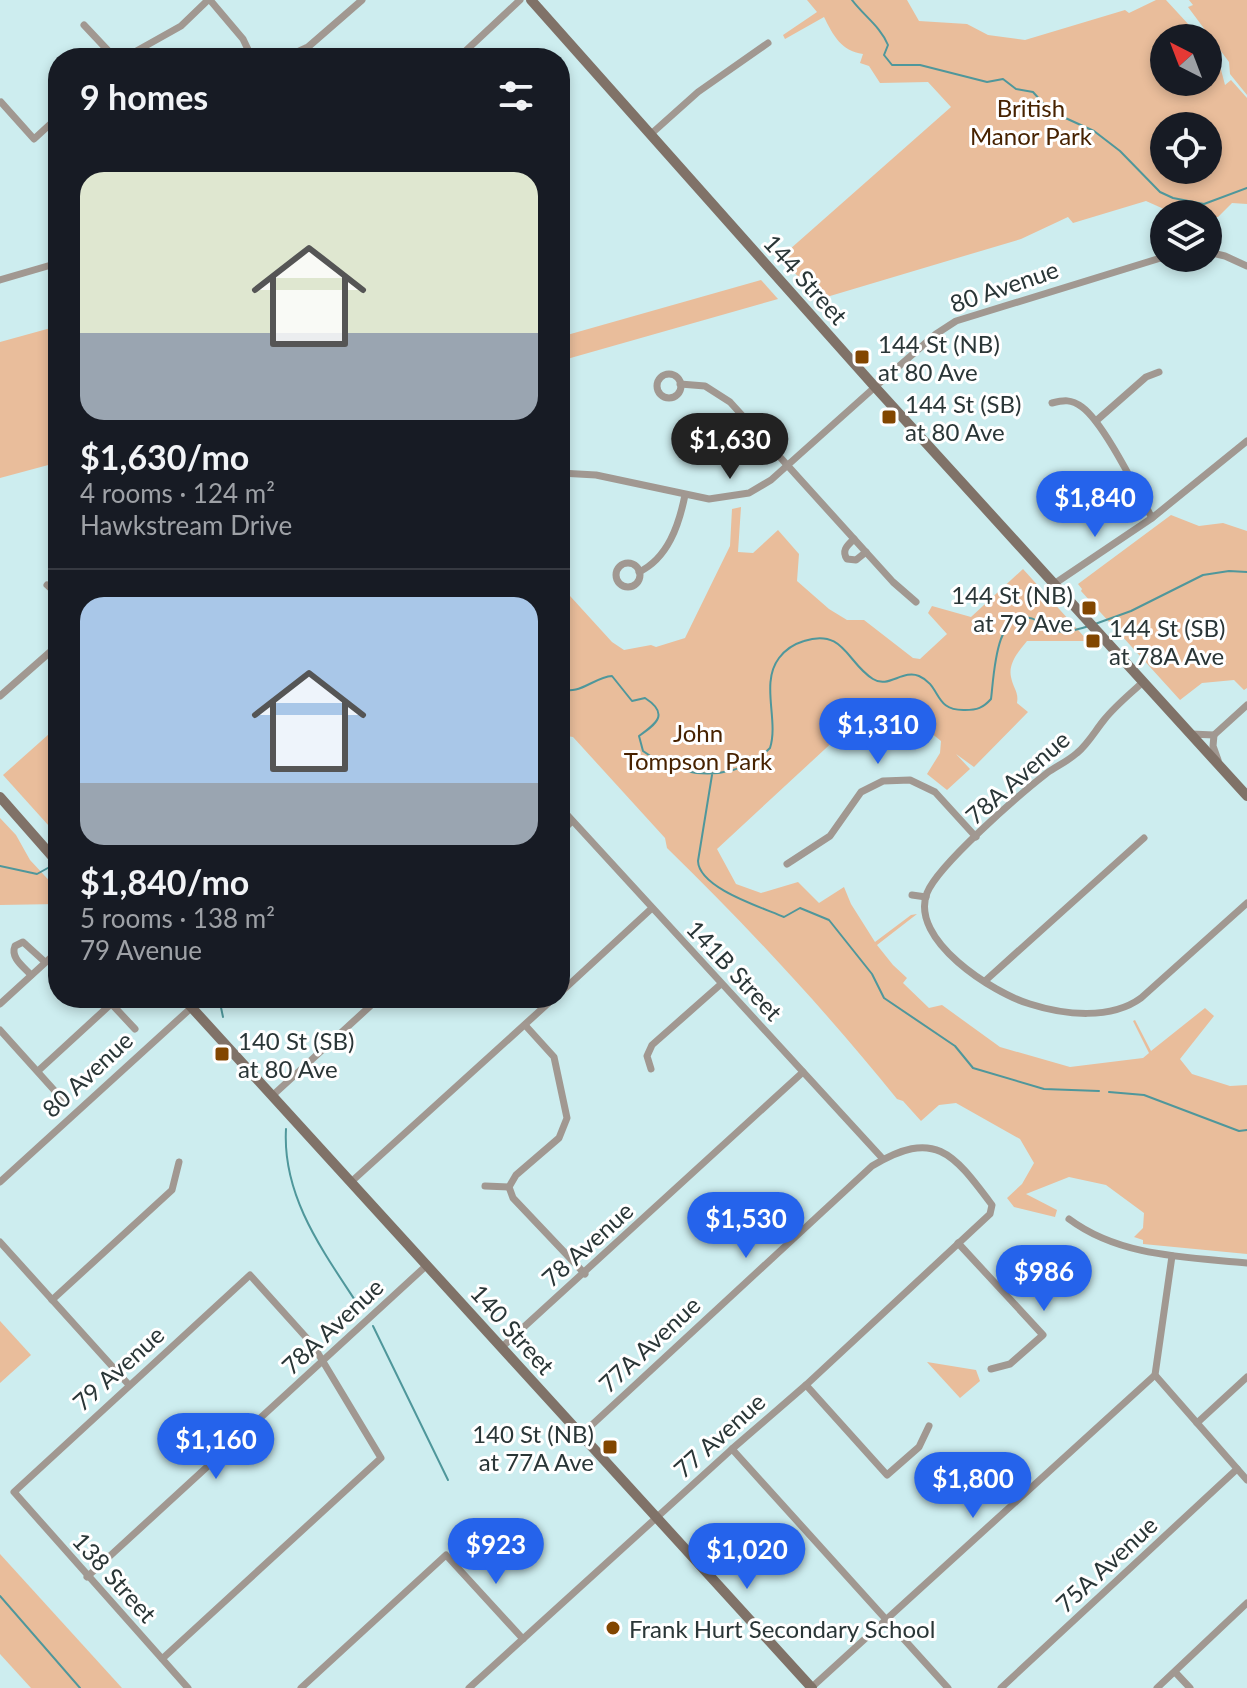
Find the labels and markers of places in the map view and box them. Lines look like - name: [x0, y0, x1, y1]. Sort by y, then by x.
- place label: 144 St (NB) at 80 Ave: [878, 329, 1000, 386]
- marker: 144 St (NB) at 80 Ave: [853, 348, 871, 366]
- place label: 144 St (SB) at 80 Ave: [905, 389, 1022, 446]
- marker: 144 St (SB) at 80 Ave: [880, 408, 898, 426]
- pin: $1,630: [665, 413, 795, 481]
- pin: $1,840: [1030, 471, 1160, 539]
- place label: 144 St (NB) at 79 Ave: [951, 580, 1073, 637]
- marker: 144 St (NB) at 79 Ave: [1080, 599, 1098, 617]
- place label: 144 St (SB) at 78A Ave: [1109, 613, 1226, 670]
- marker: 144 St (SB) at 78A Ave: [1084, 632, 1102, 650]
- pin: $1,310: [813, 698, 943, 766]
- place label: 140 St (SB) at 80 Ave: [238, 1026, 355, 1083]
- marker: 140 St (SB) at 80 Ave: [213, 1045, 231, 1063]
- pin: $1,530: [681, 1192, 811, 1260]
- pin: $986: [997, 1245, 1091, 1313]
- pin: $1,160: [151, 1413, 281, 1481]
- place label: 140 St (NB) at 77A Ave: [472, 1419, 594, 1476]
- marker: 140 St (NB) at 77A Ave: [601, 1438, 619, 1456]
- pin: $1,800: [908, 1452, 1038, 1520]
- pin: $923: [449, 1518, 543, 1586]
- pin: $1,020: [682, 1523, 812, 1591]
- place label: Frank Hurt Secondary School: [629, 1614, 935, 1643]
- marker: Frank Hurt Secondary School: [604, 1619, 622, 1637]

